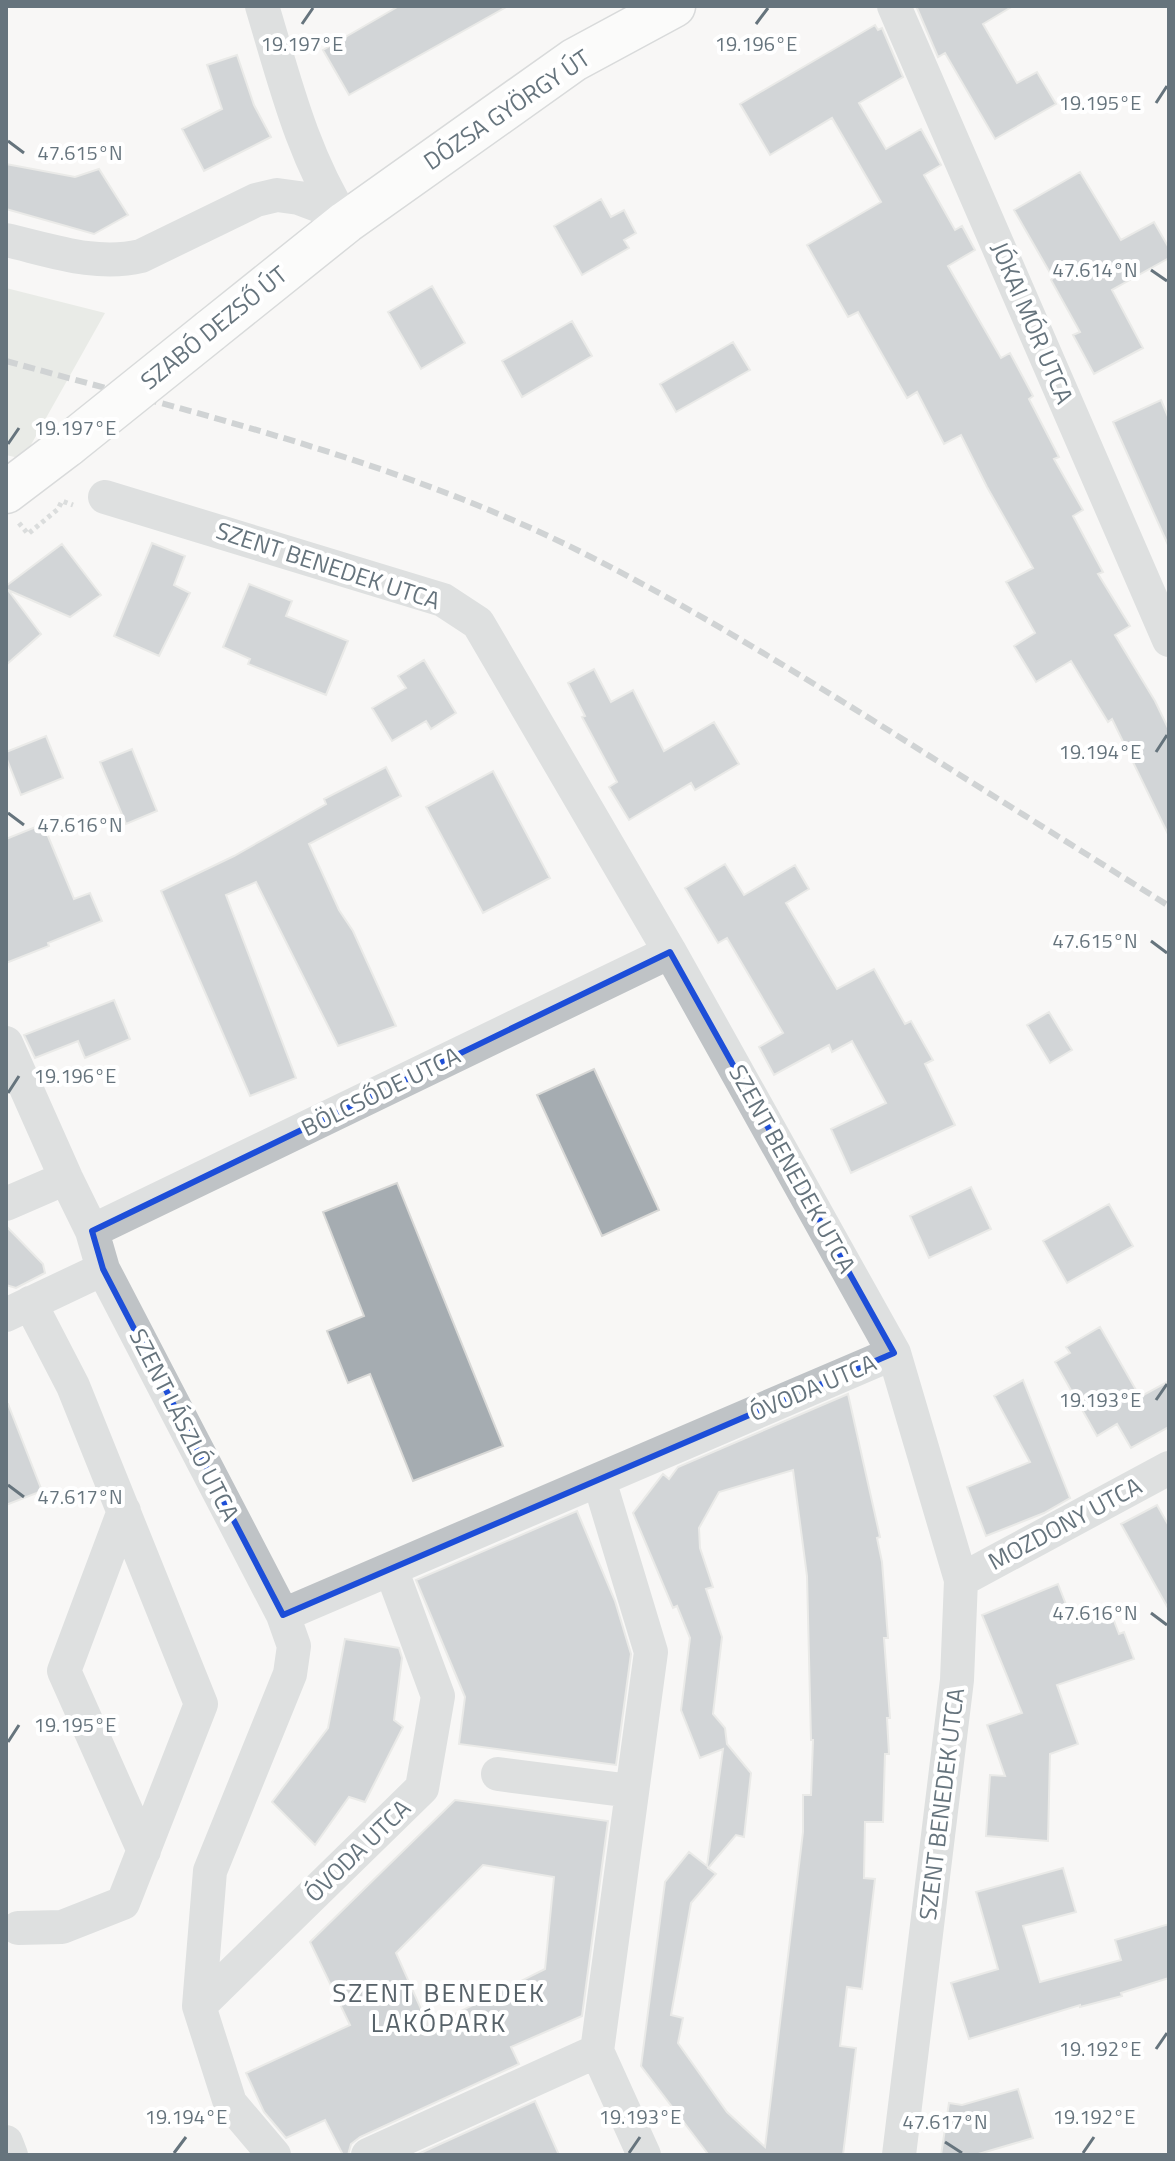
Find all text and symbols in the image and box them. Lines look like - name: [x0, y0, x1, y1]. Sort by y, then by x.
- text: 19.197°E: [261, 28, 343, 59]
- text: 19.196°E: [715, 28, 797, 59]
- street label: DÓZSA GYÖRGY ÚT: [416, 40, 597, 178]
- text: 19.195°E: [1059, 87, 1141, 118]
- text: 47.615°N: [37, 137, 123, 168]
- street label: JÓKAI MÓR UTCA: [983, 236, 1083, 409]
- text: 47.614°N: [1052, 254, 1138, 285]
- street label: SZABÓ DEZSŐ ÚT: [132, 256, 295, 398]
- text: 19.197°E: [34, 412, 116, 443]
- street label: SZENT BENEDEK UTCA: [212, 512, 445, 618]
- text: 19.194°E: [1059, 736, 1141, 767]
- text: 47.616°N: [37, 809, 123, 840]
- text: 47.615°N: [1052, 925, 1138, 956]
- street label: BÖLCSŐDE UTCA: [295, 1037, 466, 1145]
- street label: SZENT BENEDEK UTCA: [720, 1058, 865, 1279]
- text: 19.196°E: [34, 1060, 116, 1091]
- street label: SZENT LÁSZLÓ UTCA: [121, 1322, 249, 1527]
- street label: ÓVODA UTCA: [743, 1344, 882, 1430]
- text: 19.193°E: [1059, 1384, 1141, 1415]
- street label: MOZDONY UTCA: [981, 1467, 1148, 1579]
- text: 47.617°N: [37, 1481, 123, 1512]
- text: 47.616°N: [1052, 1597, 1138, 1628]
- street label: SZENT BENEDEK UTCA: [909, 1686, 973, 1922]
- text: 19.195°E: [34, 1709, 116, 1740]
- street label: ÓVODA UTCA: [296, 1790, 418, 1910]
- district label: SZENT BENEDEK LAKÓPARK: [332, 1973, 546, 2042]
- text: 19.192°E: [1059, 2033, 1141, 2064]
- text: 19.194°E: [145, 2101, 227, 2132]
- text: 19.193°E: [599, 2101, 681, 2132]
- text: 19.192°E: [1053, 2101, 1135, 2132]
- text: 47.617°N: [902, 2106, 988, 2137]

